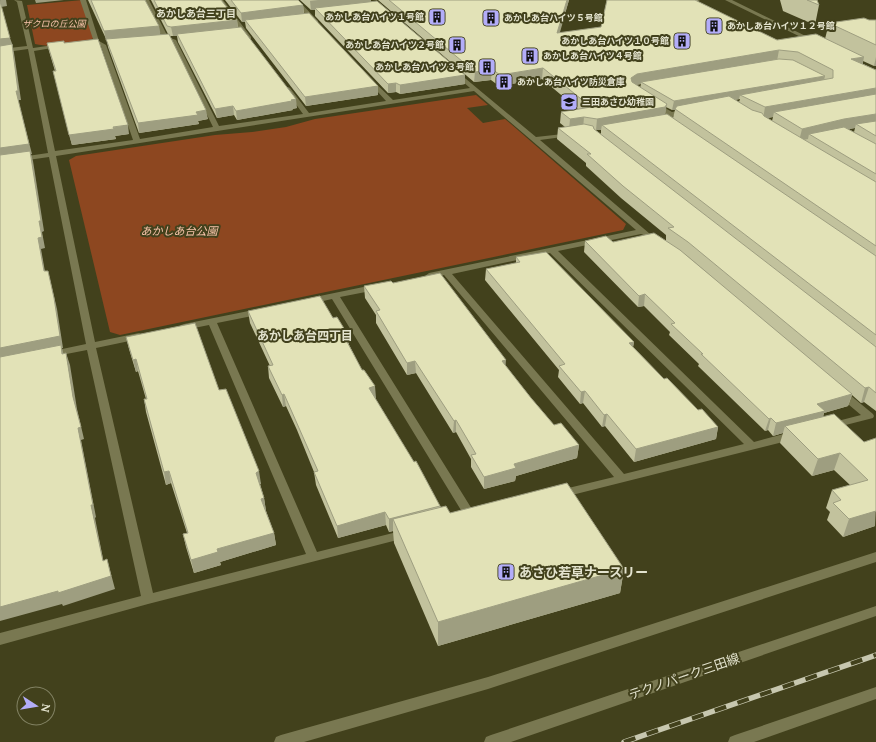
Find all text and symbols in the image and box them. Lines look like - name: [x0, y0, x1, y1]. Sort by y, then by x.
- district label: あかしあ台三丁目: [156, 7, 236, 20]
- building icon: あかしあ台ハイツ１号館: [427, 7, 447, 27]
- building icon: あかしあ台ハイツ５号館: [481, 8, 501, 28]
- place label: あかしあ台ハイツ１号館: [325, 11, 424, 22]
- place label: あかしあ台ハイツ５号館: [504, 12, 603, 23]
- building icon: あかしあ台ハイツ１２号館: [704, 16, 724, 36]
- park label: ザクロの丘公園: [22, 18, 87, 29]
- place label: あかしあ台ハイツ１２号館: [727, 20, 835, 31]
- building icon: あかしあ台ハイツ１０号館: [672, 31, 692, 51]
- building icon: あかしあ台ハイツ２号館: [447, 35, 467, 55]
- place label: あかしあ台ハイツ１０号館: [561, 35, 669, 46]
- place label: あかしあ台ハイツ２号館: [345, 39, 444, 50]
- building icon: あかしあ台ハイツ４号館: [520, 46, 540, 66]
- place label: あかしあ台ハイツ４号館: [543, 50, 642, 61]
- building icon: あかしあ台ハイツ３号館: [477, 57, 497, 77]
- place label: あかしあ台ハイツ３号館: [375, 61, 474, 72]
- building icon: あかしあ台ハイツ防災倉庫: [494, 72, 514, 92]
- place label: あかしあ台ハイツ防災倉庫: [517, 76, 625, 87]
- school or university icon: 三田あさひ幼稚園: [559, 92, 579, 112]
- place label: 三田あさひ幼稚園: [582, 96, 654, 107]
- park label: あかしあ台公園: [141, 224, 219, 238]
- district label: あかしあ台四丁目: [257, 328, 353, 343]
- building icon: あさひ若草ナースリー: [496, 562, 516, 582]
- place label: あさひ若草ナースリー: [519, 564, 648, 581]
- street label: テクノパーク三田線: [626, 650, 742, 703]
- north arrow: [16, 686, 56, 726]
- text: N: [38, 702, 54, 714]

